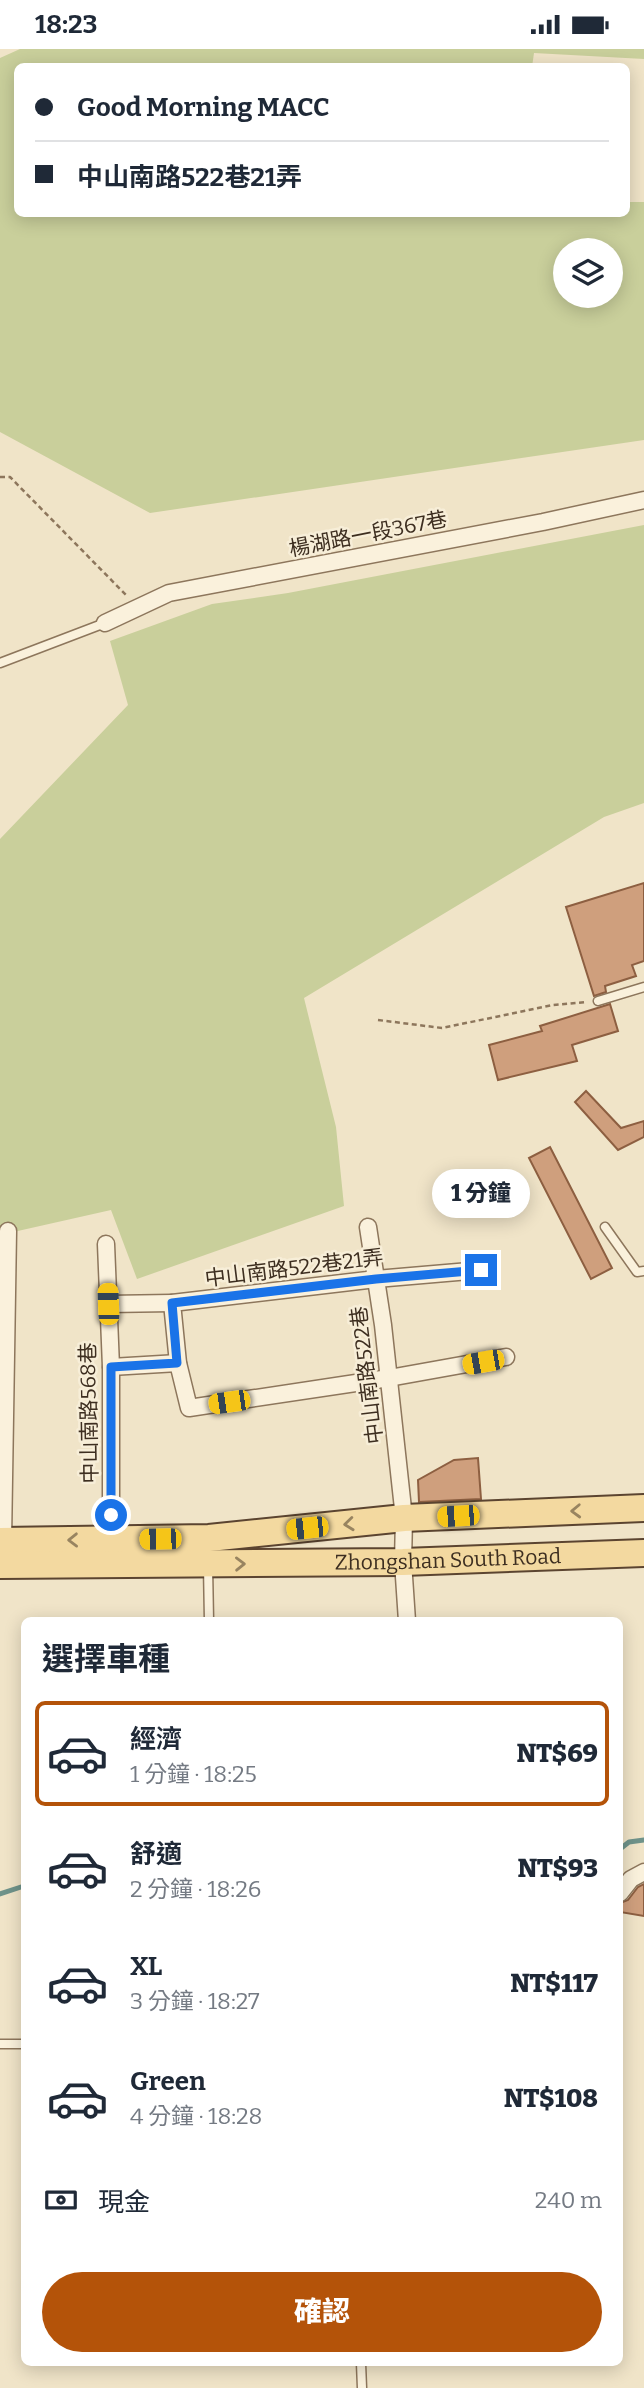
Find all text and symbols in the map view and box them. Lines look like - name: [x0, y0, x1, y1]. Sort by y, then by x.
- text: 18:23: [35, 9, 98, 40]
- text: Good Morning MACC: [77, 92, 329, 123]
- text: 中山南路522巷21弄: [77, 162, 302, 193]
- map controls: [553, 238, 623, 308]
- button: layers: [553, 238, 623, 308]
- street label: 楊湖路一段367巷: [287, 506, 449, 562]
- callout: 1 分鐘: [432, 1169, 530, 1217]
- text: 1 分鐘: [451, 1179, 511, 1207]
- street label: 中山南路522巷21弄: [203, 1244, 385, 1292]
- route end: [465, 1254, 497, 1286]
- car: [97, 1283, 120, 1325]
- street label: 中山南路522巷: [346, 1305, 388, 1445]
- street label: 中山南路568巷: [75, 1342, 103, 1484]
- car: [461, 1348, 506, 1376]
- car: [207, 1389, 252, 1415]
- route start: [95, 1499, 127, 1531]
- car: [437, 1504, 480, 1528]
- one-way arrow: [570, 1504, 581, 1519]
- car: [286, 1515, 329, 1541]
- one-way arrow: [343, 1516, 354, 1531]
- car: [139, 1528, 182, 1550]
- one-way arrow: [67, 1532, 78, 1548]
- street label: Zhongshan South Road: [335, 1543, 562, 1576]
- one-way arrow: [235, 1556, 245, 1572]
- text: 選擇車種: [42, 1640, 170, 1678]
- icon: car: [46, 1722, 109, 1785]
- text: 經濟: [130, 1724, 182, 1755]
- text: NT$69: [517, 1738, 598, 1769]
- text: 1 分鐘 · 18:25: [130, 1760, 257, 1788]
- icon: car: [46, 1837, 109, 1900]
- text: 舒適: [130, 1839, 182, 1870]
- text: NT$93: [517, 1853, 598, 1884]
- text: 2 分鐘 · 18:26: [130, 1875, 261, 1903]
- text: XL: [130, 1951, 162, 1982]
- icon: car: [46, 1952, 109, 2015]
- text: NT$117: [510, 1968, 598, 1999]
- text: 3 分鐘 · 18:27: [130, 1987, 260, 2015]
- text: Green: [130, 2066, 206, 2097]
- icon: car: [46, 2067, 109, 2130]
- text: NT$108: [504, 2083, 598, 2114]
- text: 4 分鐘 · 18:28: [130, 2102, 262, 2130]
- icon: cash: [42, 2181, 80, 2219]
- text: 240 m: [535, 2186, 602, 2214]
- text: 現金: [98, 2187, 150, 2218]
- button: 確認: [42, 2272, 602, 2352]

